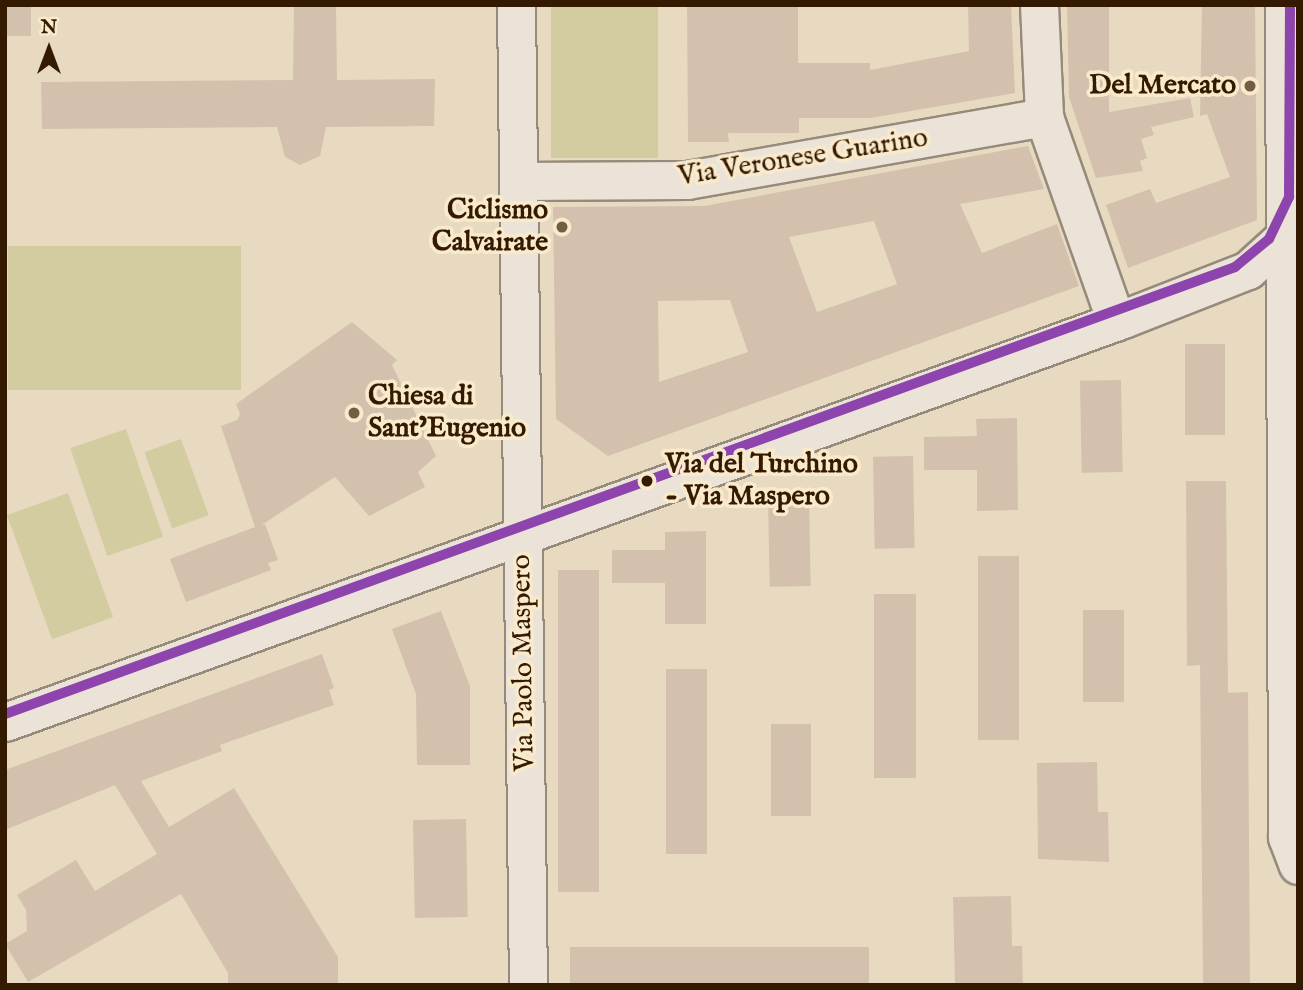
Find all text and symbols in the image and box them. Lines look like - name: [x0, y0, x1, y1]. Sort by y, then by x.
- north arrow: [14, 14, 84, 84]
- text: N: [41, 16, 57, 40]
- place label: Del Mercato: [1089, 69, 1236, 103]
- marker: Del Mercato: [1242, 78, 1258, 94]
- street label: Via Veronese Guarino: [676, 122, 930, 194]
- place label: Ciclismo Calvairate: [432, 194, 548, 260]
- marker: Ciclismo Calvairate: [554, 219, 570, 235]
- place label: Chiesa di Sant’Eugenio: [368, 380, 526, 446]
- marker: Chiesa di Sant’Eugenio: [346, 405, 362, 421]
- place label: Via del Turchino - Via Maspero: [665, 448, 858, 514]
- marker: Via del Turchino - Via Maspero: [635, 469, 659, 493]
- street label: Via Paolo Maspero: [505, 554, 543, 772]

